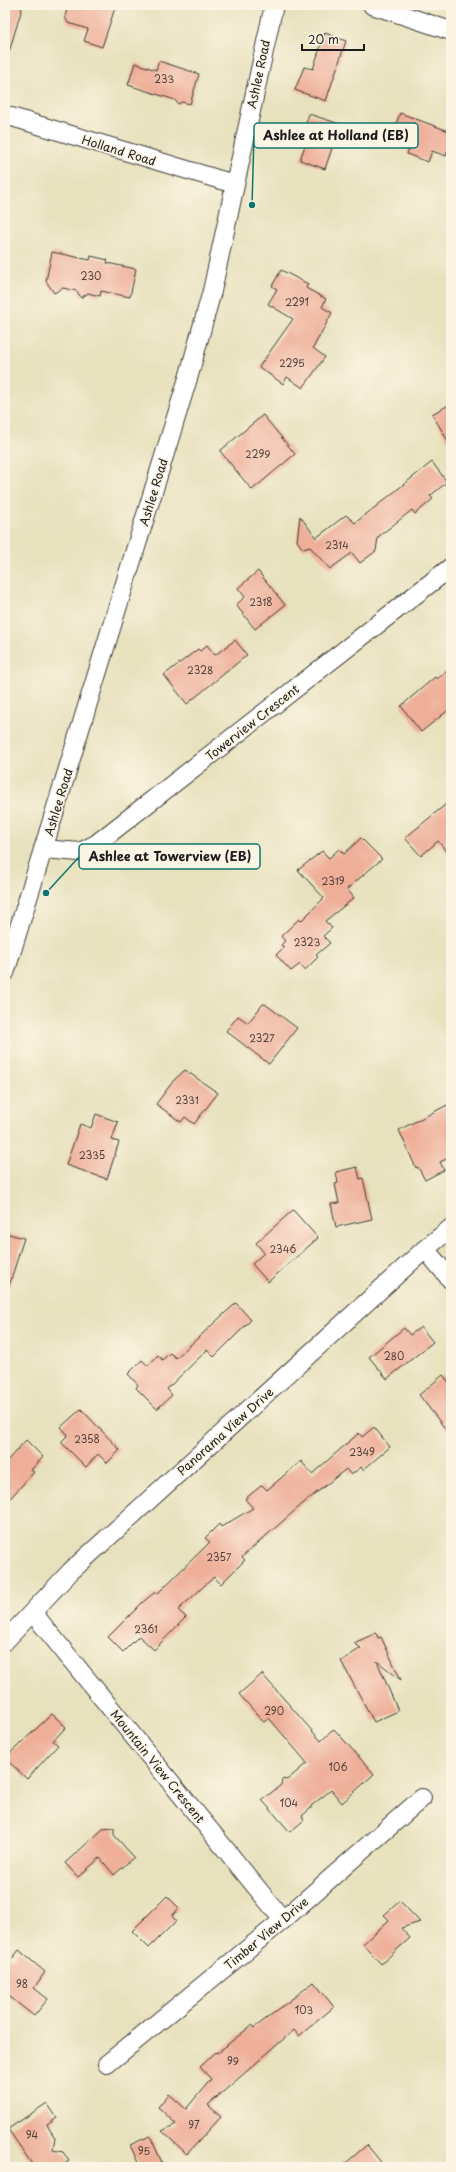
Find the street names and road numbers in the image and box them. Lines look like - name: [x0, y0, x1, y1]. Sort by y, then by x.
- street label: Ashlee Road: [242, 38, 274, 110]
- street label: Holland Road: [80, 130, 158, 170]
- street label: Ashlee Road: [134, 456, 172, 528]
- street label: Towerview Crescent: [201, 680, 303, 764]
- street label: Ashlee Road: [39, 766, 77, 838]
- street label: Panorama View Drive: [173, 1382, 278, 1479]
- street label: Mountain View Crescent: [107, 1705, 210, 1827]
- street label: Timber View Drive: [220, 1892, 312, 1974]

